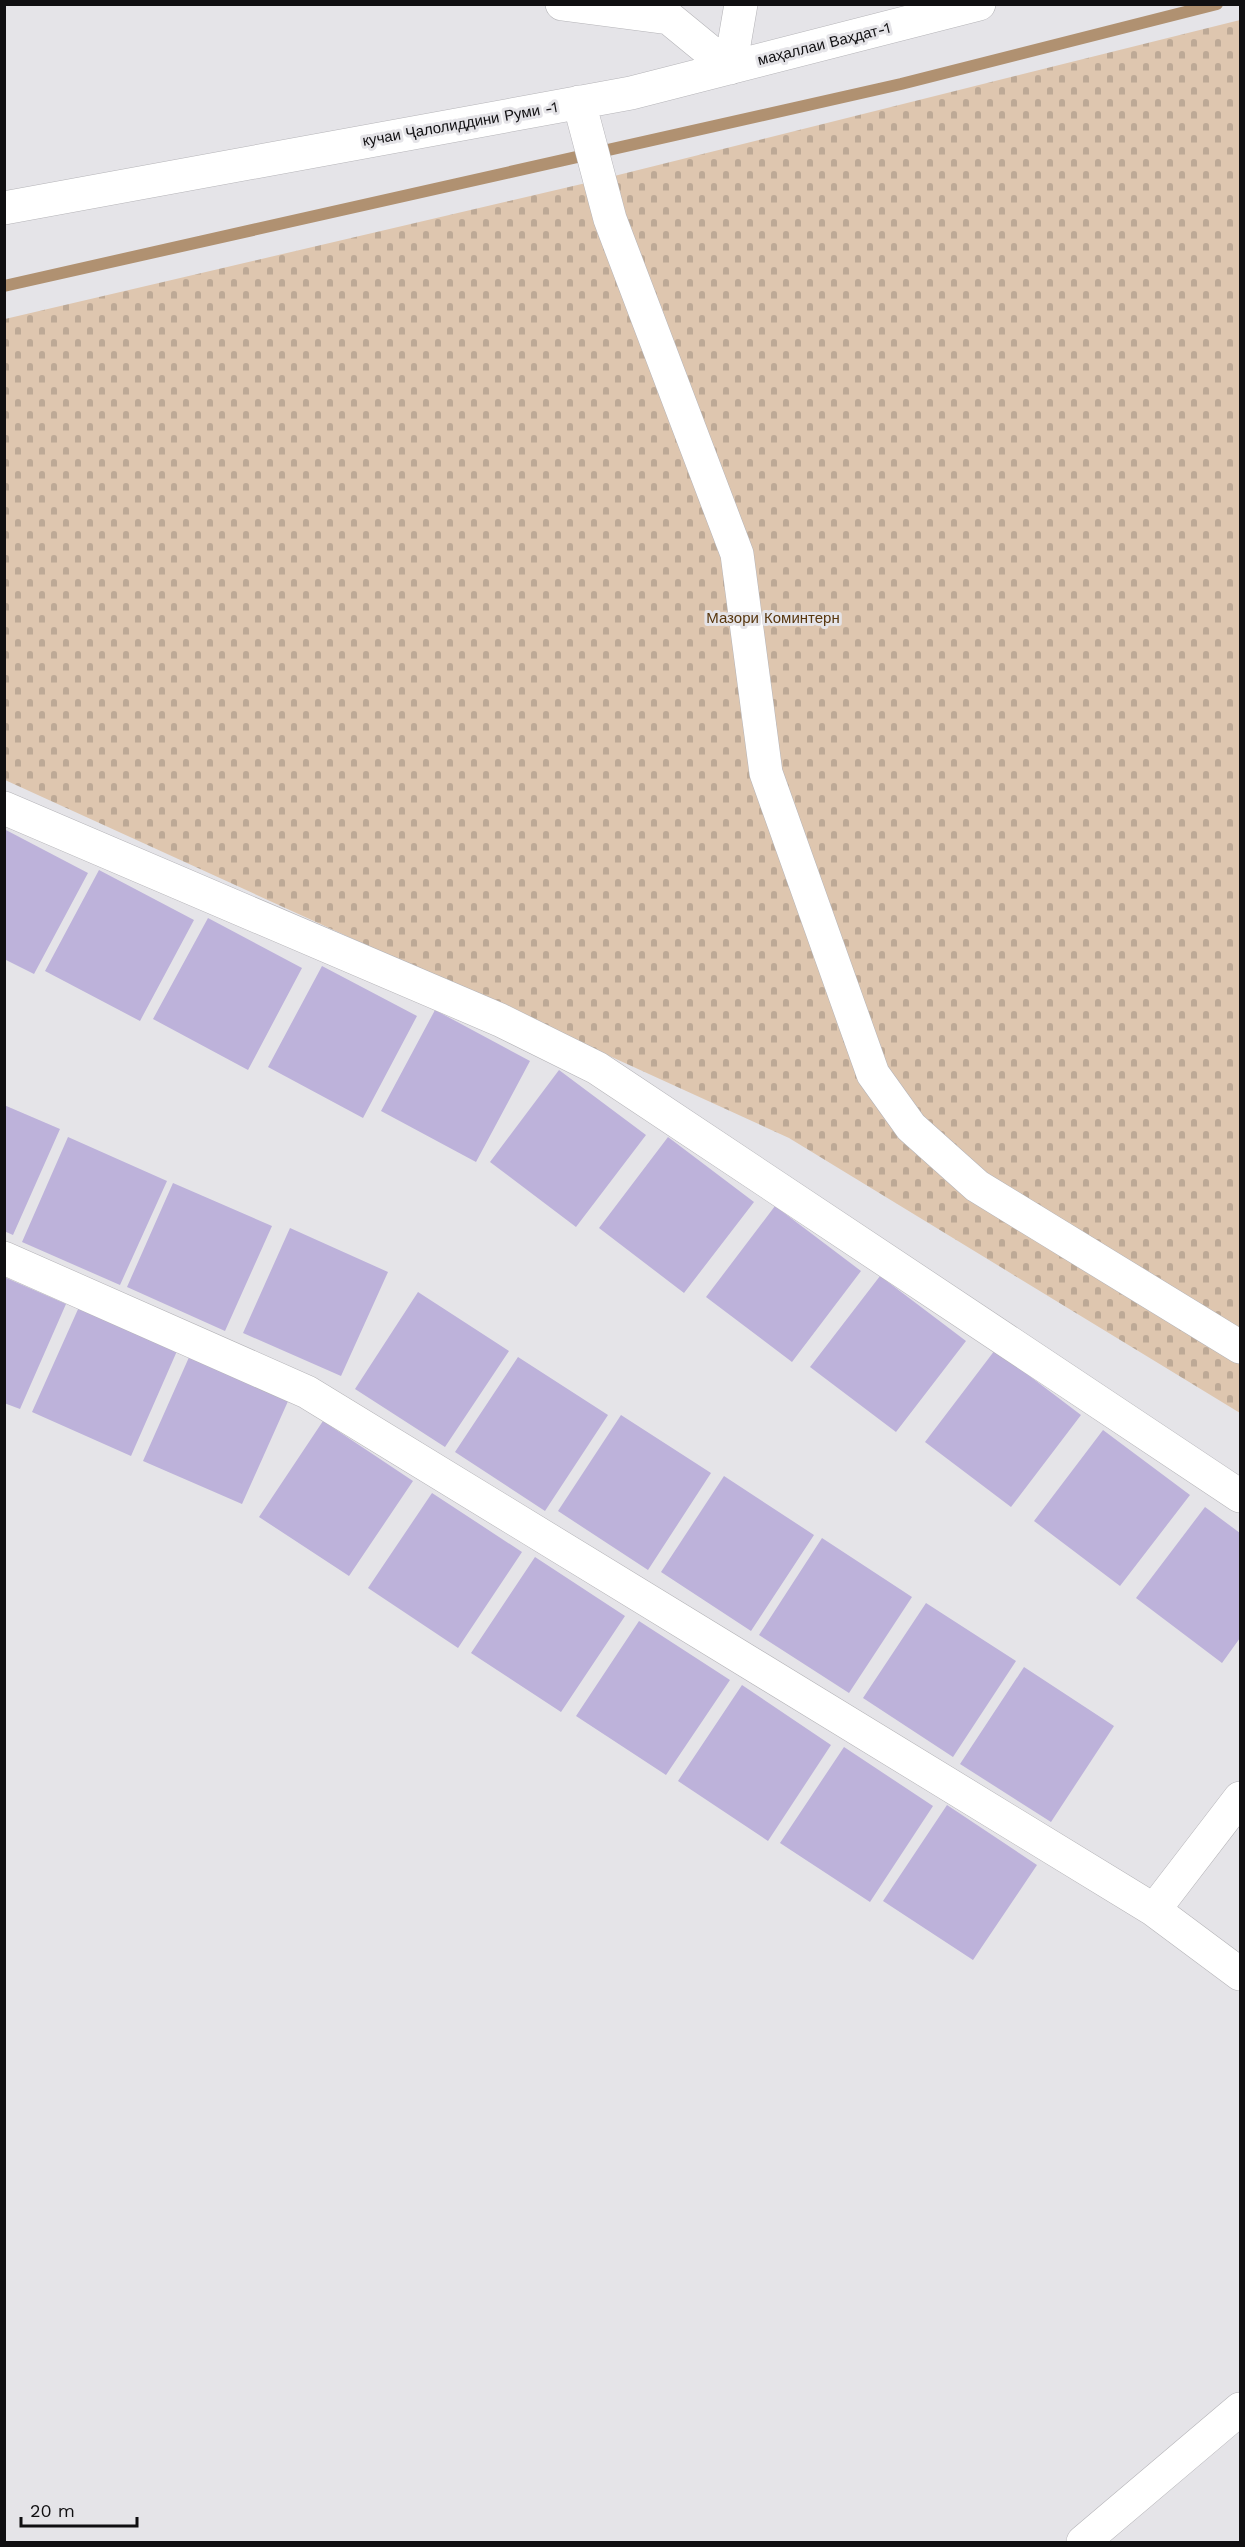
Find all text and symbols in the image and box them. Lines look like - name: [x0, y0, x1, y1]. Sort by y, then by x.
- street label: маҳаллаи Ваҳдат-1: [756, 19, 892, 69]
- street label: кучаи Ҷалолиддини Руми -1: [361, 98, 559, 150]
- park label: Мазори Коминтерн: [706, 609, 840, 627]
- scale bar: [21, 2490, 136, 2528]
- text: 20 m: [30, 2500, 75, 2521]

